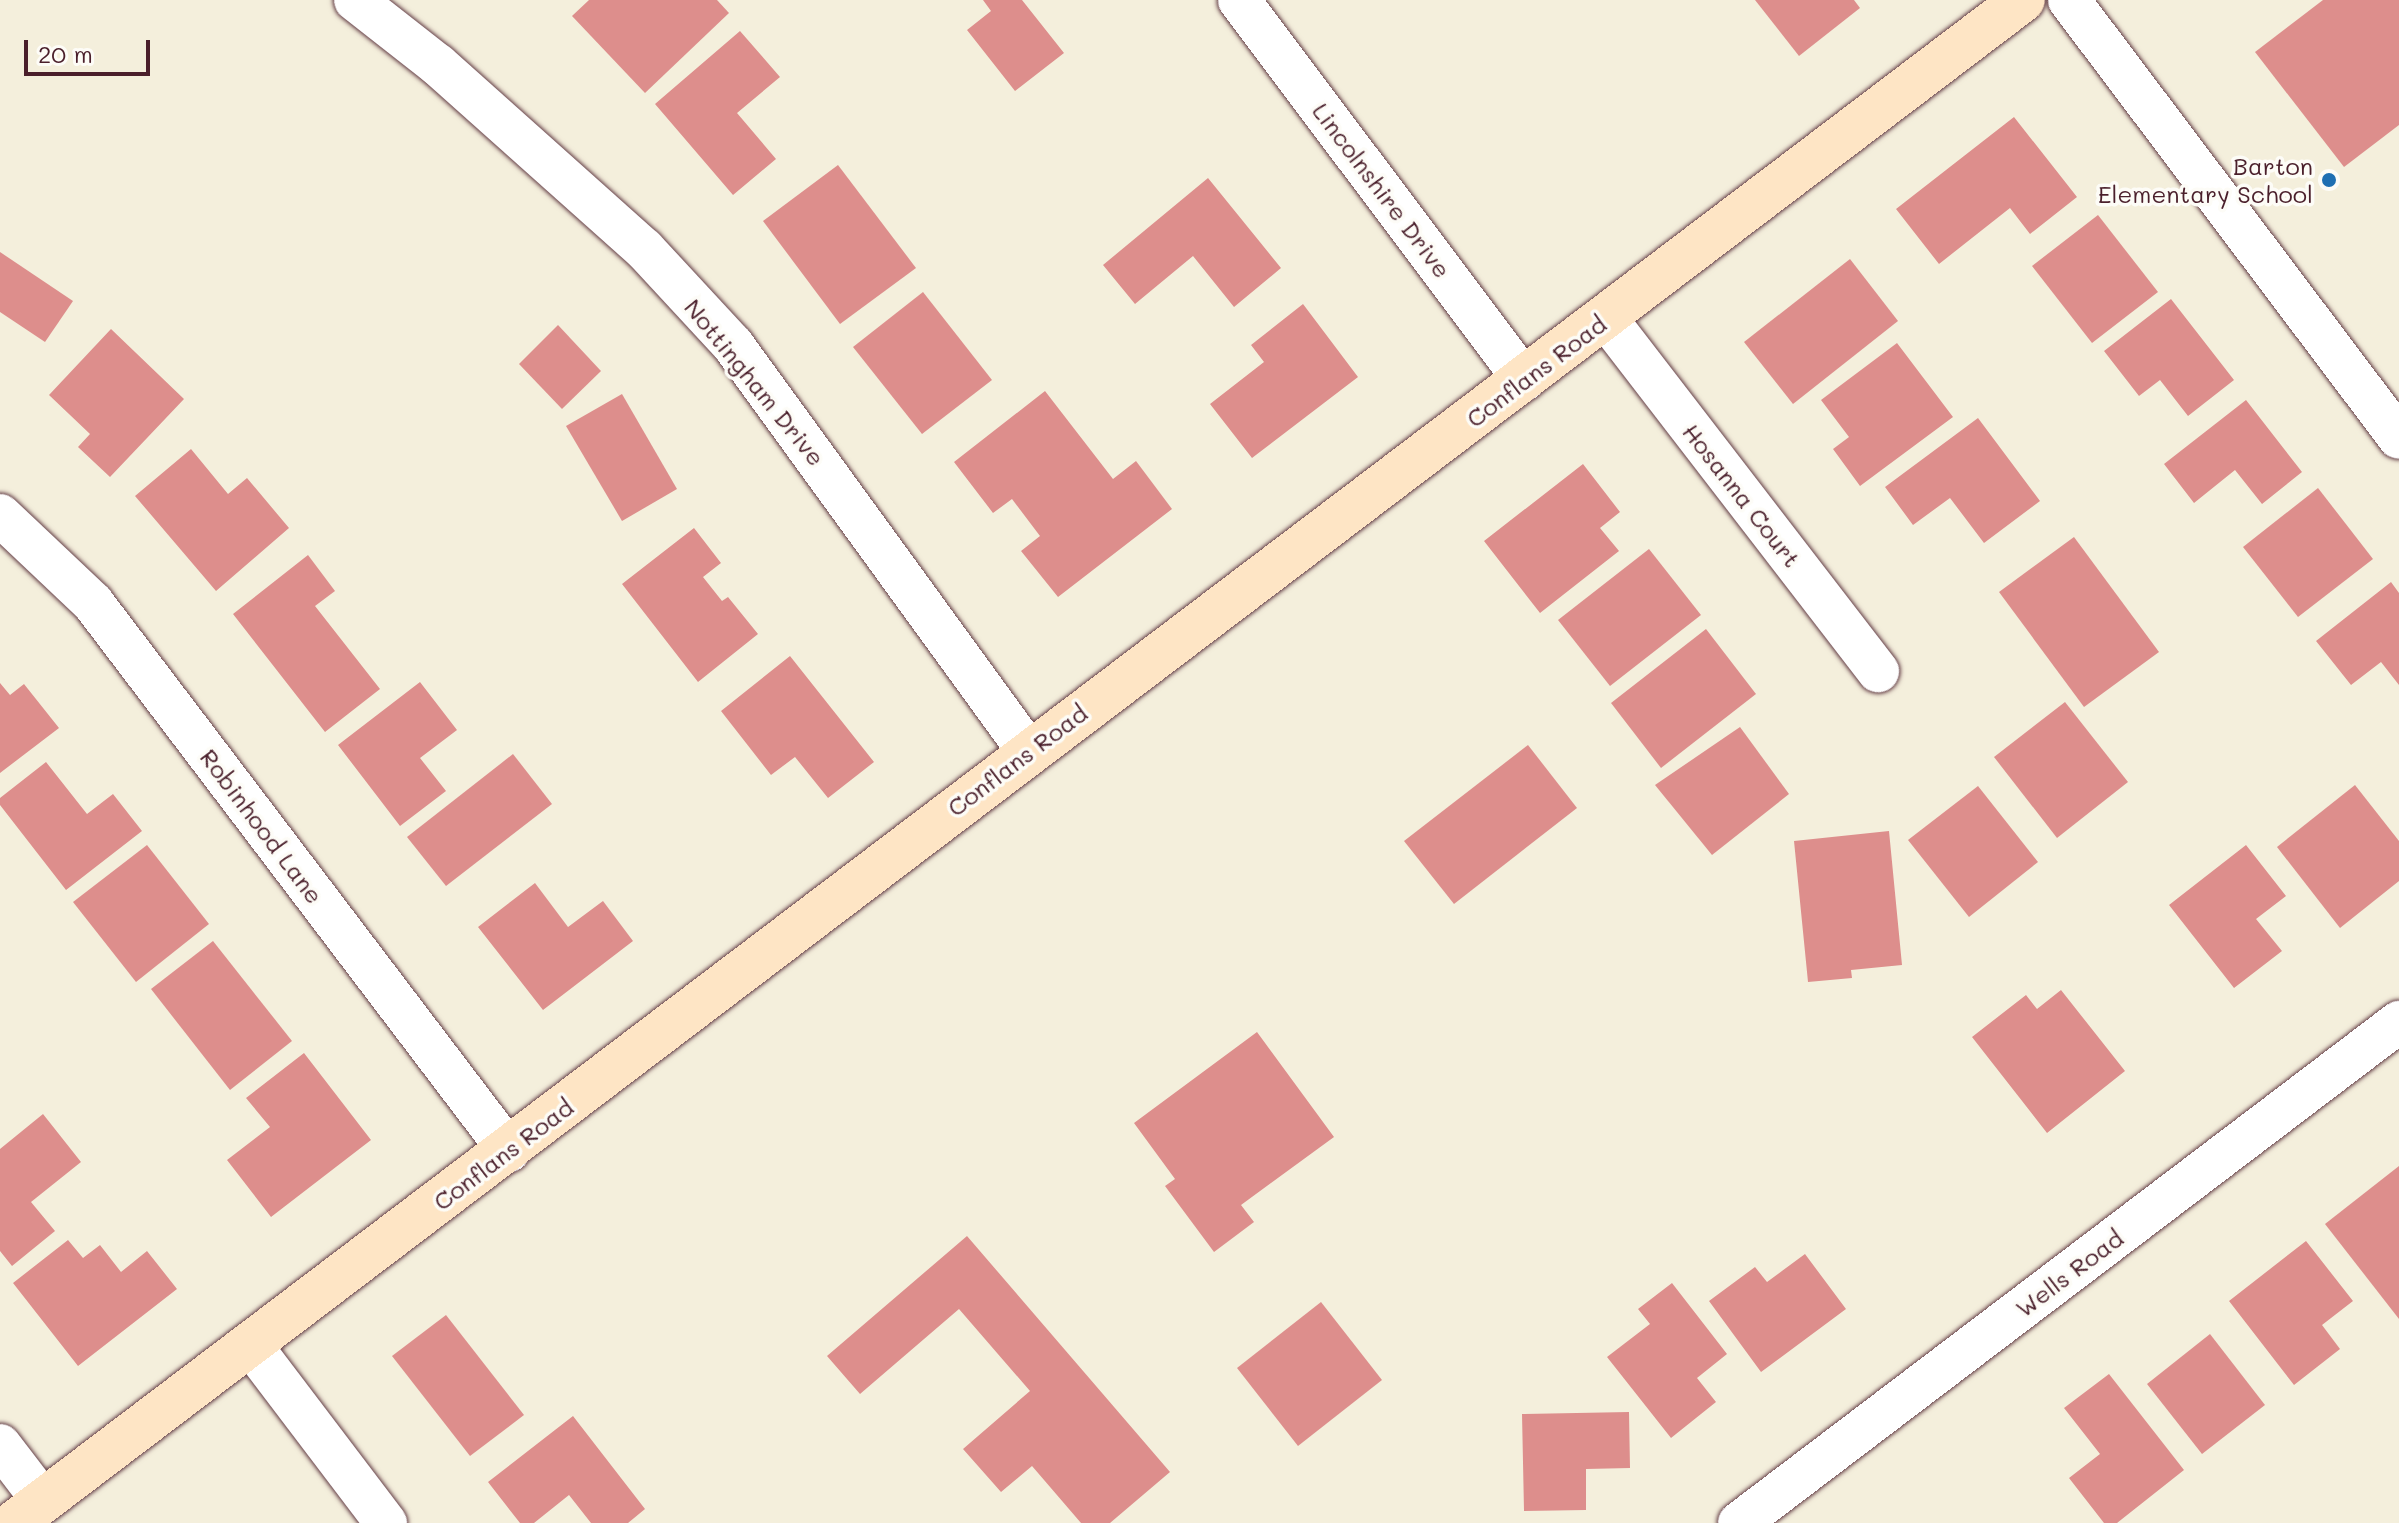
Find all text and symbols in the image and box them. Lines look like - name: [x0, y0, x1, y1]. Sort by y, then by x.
- scale bar: [28, 24, 154, 74]
- text: 20 m: [38, 38, 93, 69]
- street label: Lincolnshire Drive: [1307, 97, 1457, 283]
- place label: Barton Elementary School: [2098, 152, 2313, 208]
- marker: Barton Elementary School: [2320, 171, 2338, 189]
- street label: Nottingham Drive: [679, 293, 831, 471]
- street label: Conflans Road: [1460, 309, 1612, 433]
- street label: Hosanna Court: [1677, 417, 1807, 573]
- street label: Conflans Road: [941, 698, 1093, 822]
- street label: Robinhood Lane: [194, 743, 330, 909]
- street label: Conflans Road: [427, 1092, 579, 1216]
- street label: Wells Road: [2010, 1223, 2128, 1323]

